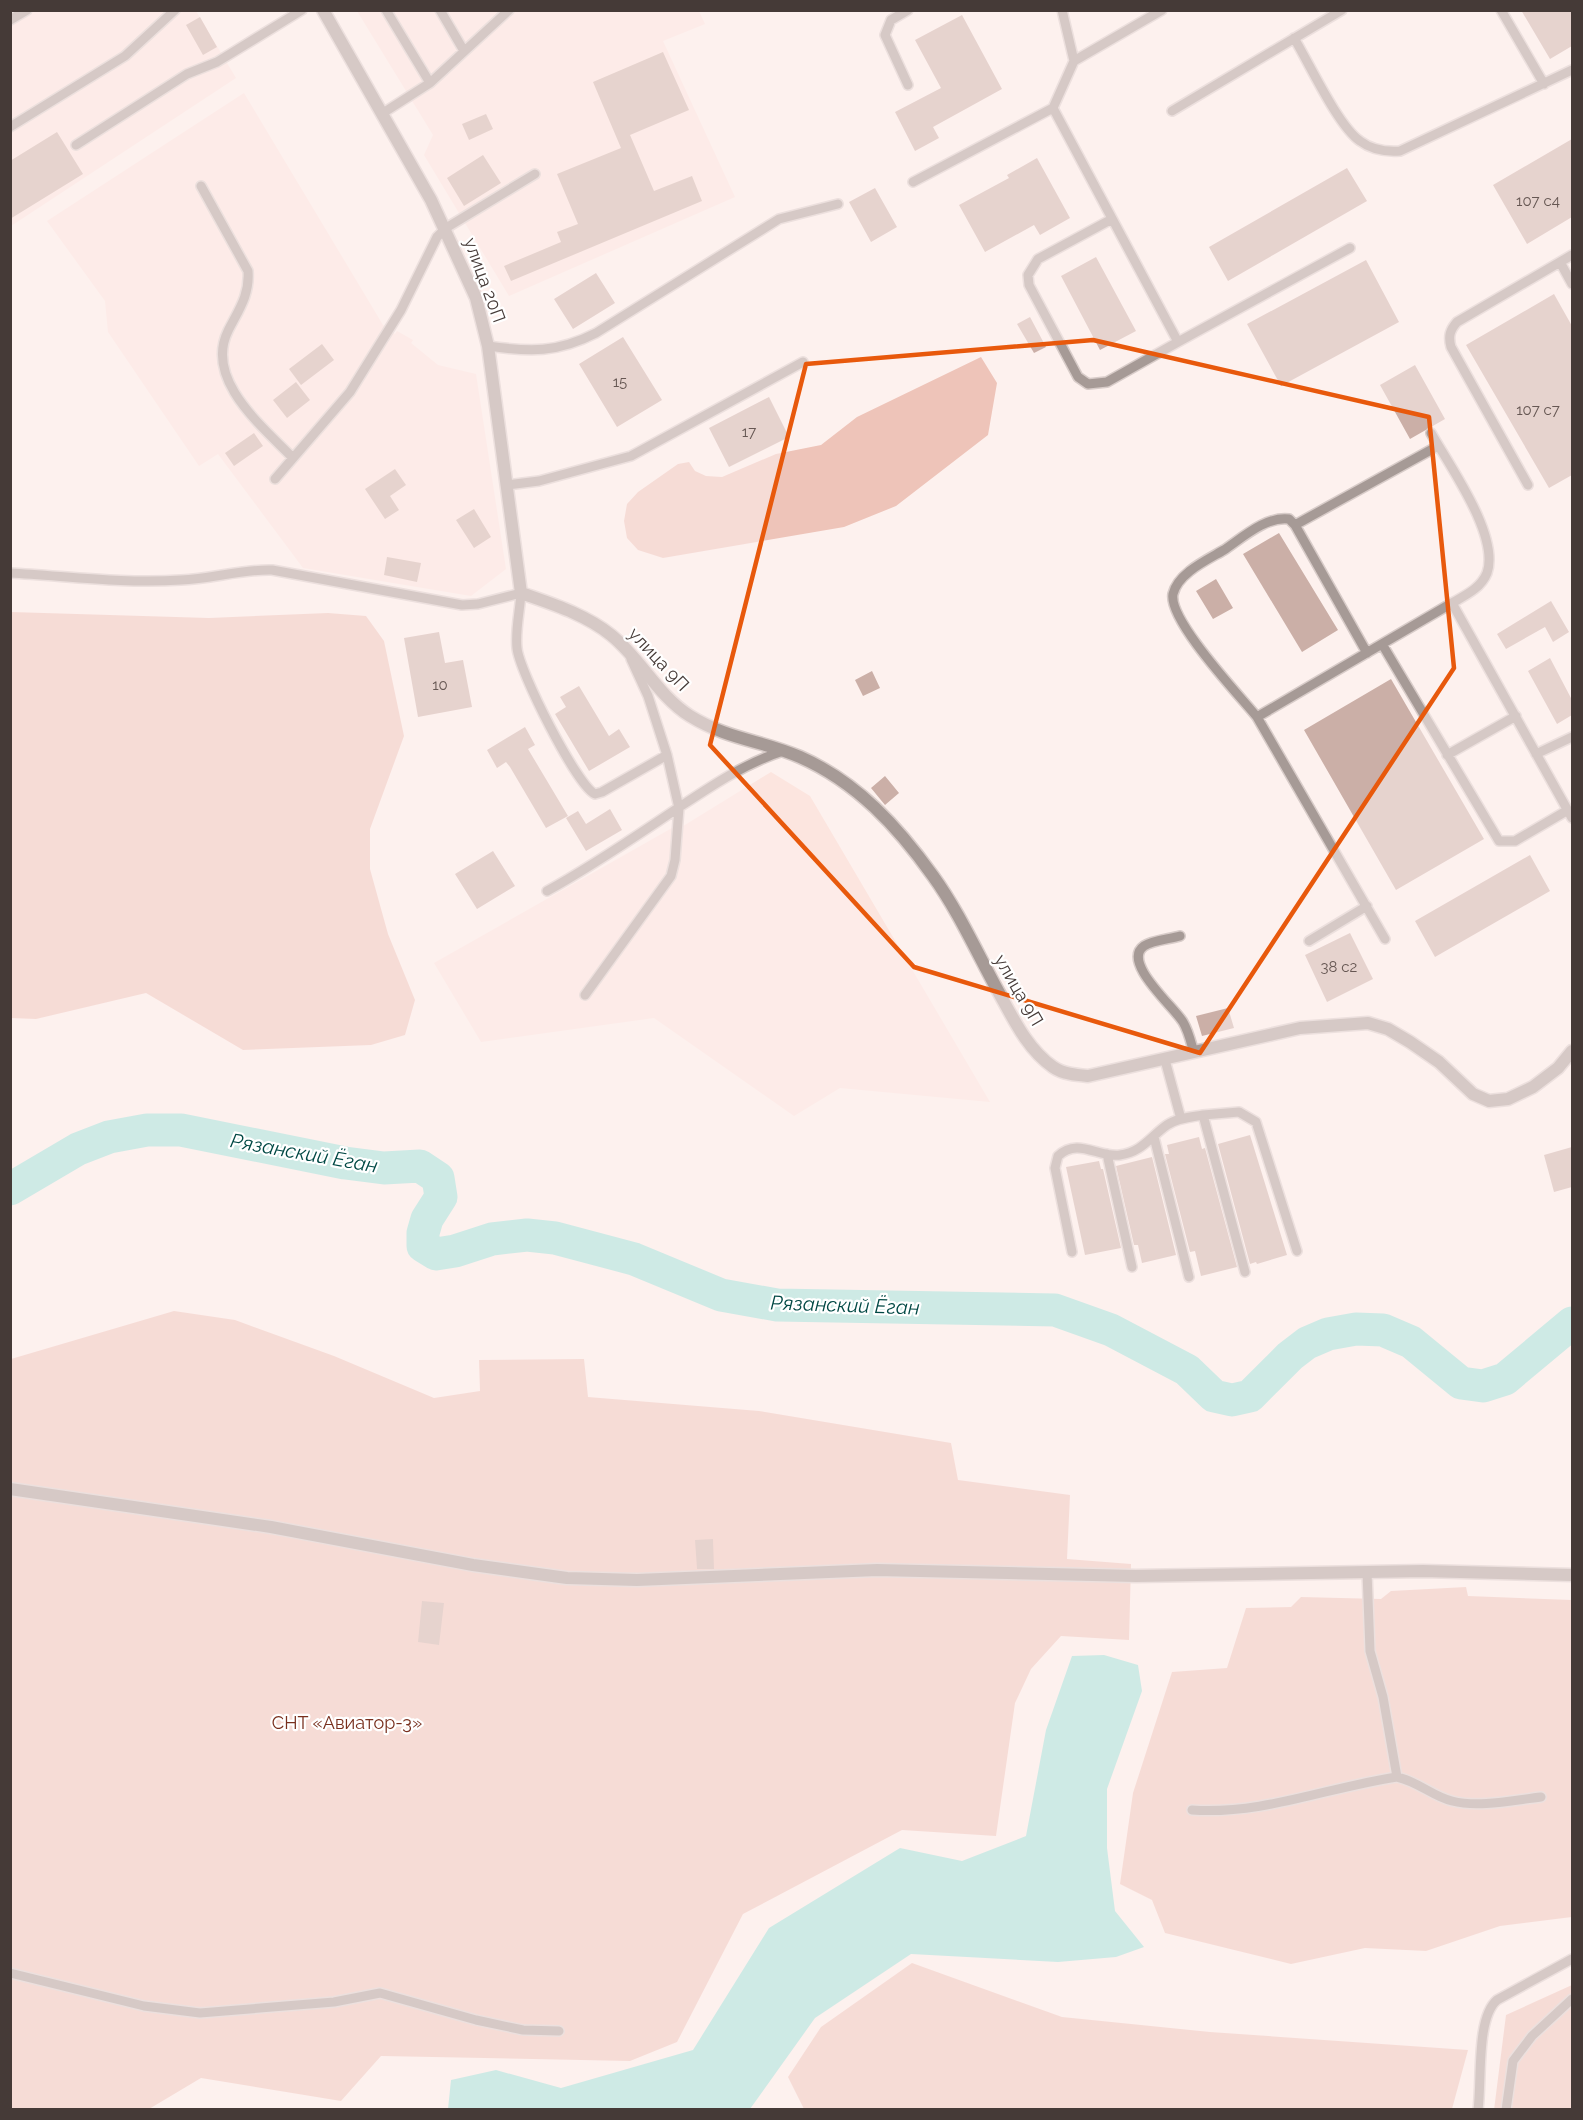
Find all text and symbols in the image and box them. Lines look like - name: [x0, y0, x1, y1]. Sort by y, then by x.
- house number: 107 с4: [1516, 192, 1560, 210]
- street label: улица 20П: [460, 235, 510, 325]
- house number: 15: [613, 373, 627, 391]
- house number: 107 с7: [1516, 401, 1560, 419]
- house number: 17: [742, 423, 756, 441]
- street label: улица 9П: [624, 623, 694, 695]
- house number: 10: [432, 676, 448, 694]
- street label: улица 9П: [990, 951, 1048, 1029]
- house number: 38 с2: [1321, 958, 1358, 976]
- water label: Рязанский Ёган: [229, 1128, 380, 1178]
- water label: Рязанский Ёган: [770, 1290, 920, 1320]
- park label: СНТ «Авиатор-3»: [272, 1712, 422, 1733]

